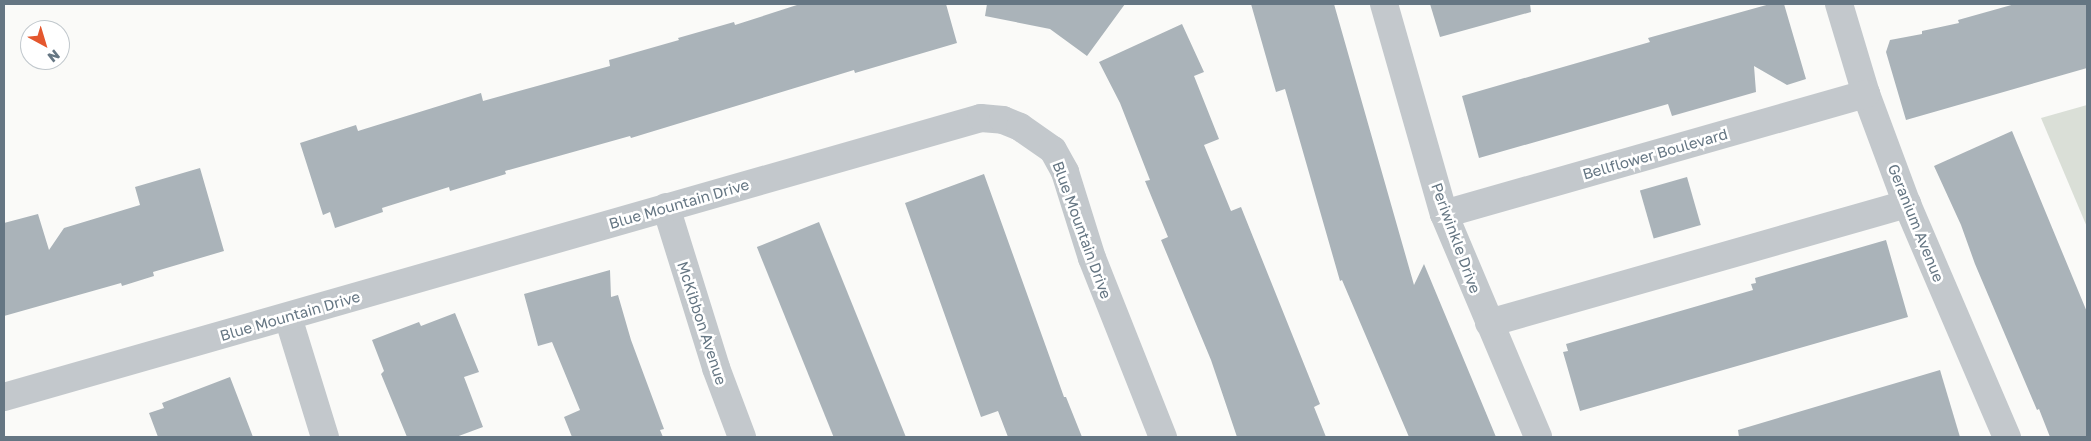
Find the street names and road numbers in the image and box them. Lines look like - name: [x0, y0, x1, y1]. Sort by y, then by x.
- street label: Bellflower Boulevard: [1580, 125, 1730, 183]
- street label: Blue Mountain Drive: [1049, 159, 1115, 301]
- street label: Geranium Avenue: [1884, 161, 1948, 285]
- street label: Blue Mountain Drive: [607, 175, 751, 233]
- street label: Periwinkle Drive: [1428, 180, 1484, 296]
- street label: McKibbon Avenue: [674, 259, 730, 387]
- street label: Blue Mountain Drive: [218, 287, 362, 345]

